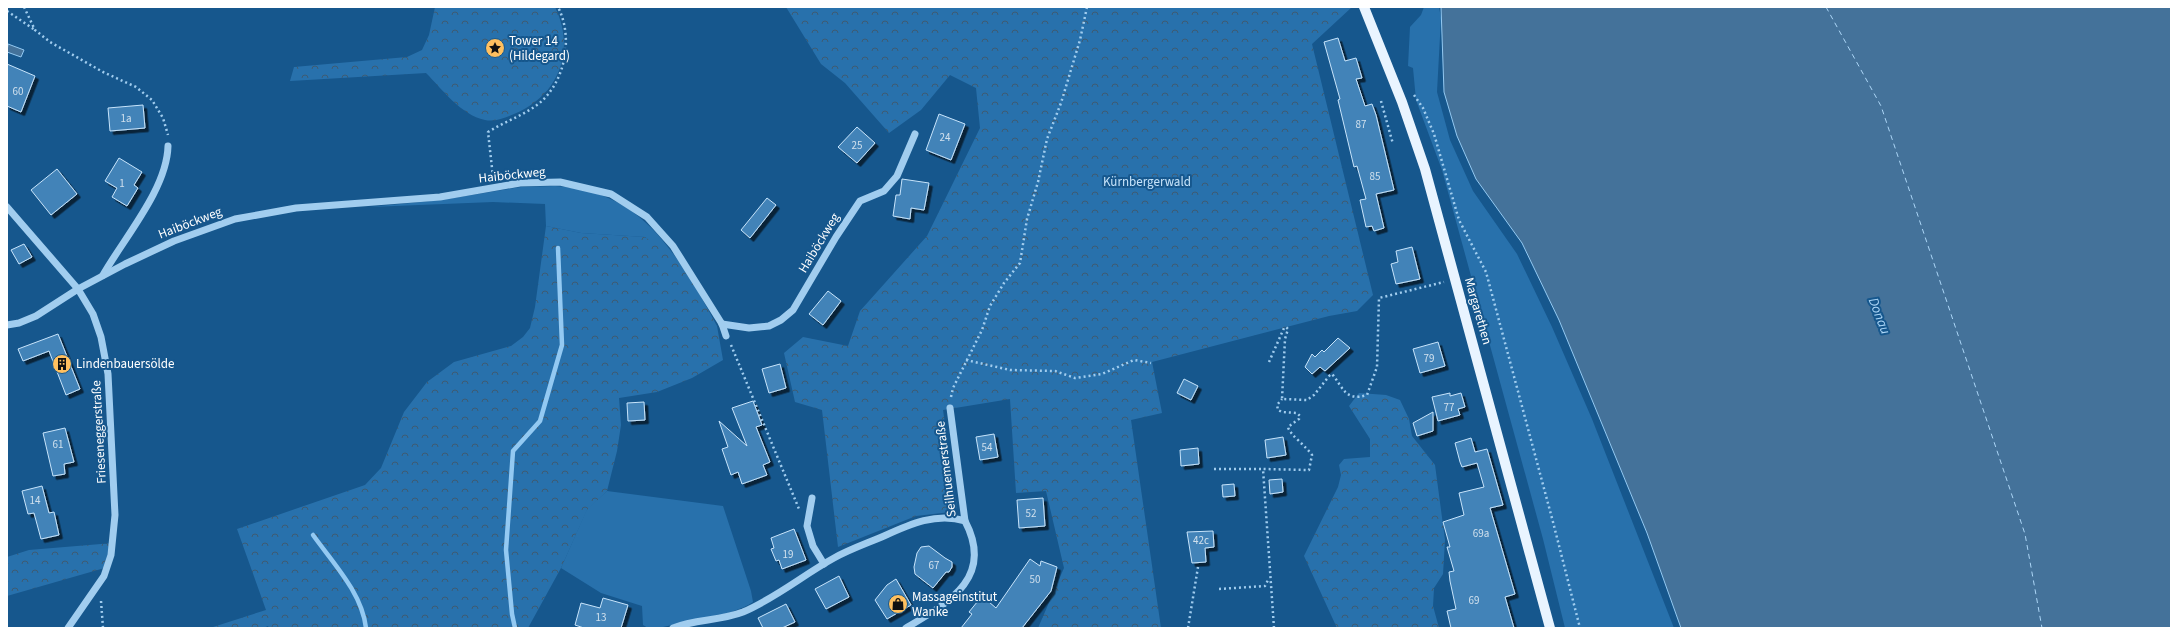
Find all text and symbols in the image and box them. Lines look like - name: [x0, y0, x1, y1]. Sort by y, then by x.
- place label: Tower 14 (Hildegard): [509, 32, 570, 65]
- place icon: Tower 14 (Hildegard): [484, 37, 506, 59]
- house number: 60: [13, 84, 23, 99]
- house number: 1a: [120, 111, 132, 126]
- house number: 87: [1356, 117, 1366, 132]
- house number: 24: [940, 130, 951, 145]
- house number: 25: [852, 138, 862, 153]
- street label: Haiböckweg: [478, 163, 547, 187]
- house number: 85: [1370, 169, 1380, 184]
- park label: Kürnbergerwald: [1103, 173, 1191, 191]
- house number: 1: [119, 176, 125, 191]
- street label: Haiböckweg: [155, 202, 225, 243]
- street label: Haiböckweg: [794, 209, 844, 276]
- street label: Margarethen: [1460, 275, 1496, 347]
- water label: Donau: [1863, 295, 1895, 337]
- house number: 79: [1424, 351, 1434, 366]
- building icon: Lindenbauersölde: [51, 353, 73, 375]
- place label: Lindenbauersölde: [76, 355, 174, 373]
- street label: Frieseneggerstraße: [87, 380, 111, 484]
- house number: 77: [1444, 400, 1454, 415]
- street label: Seilhuemerstraße: [931, 420, 961, 518]
- house number: 61: [53, 437, 63, 452]
- house number: 54: [982, 440, 993, 455]
- house number: 14: [30, 493, 41, 508]
- house number: 52: [1026, 506, 1036, 521]
- house number: 69a: [1473, 526, 1489, 541]
- house number: 42c: [1193, 533, 1209, 548]
- house number: 19: [783, 547, 793, 562]
- house number: 67: [929, 558, 939, 573]
- house number: 50: [1030, 572, 1040, 587]
- place label: Massageinstitut Wanke: [912, 588, 998, 621]
- shop icon: Massageinstitut Wanke: [887, 593, 909, 615]
- house number: 69: [1469, 593, 1479, 608]
- house number: 13: [596, 610, 606, 625]

